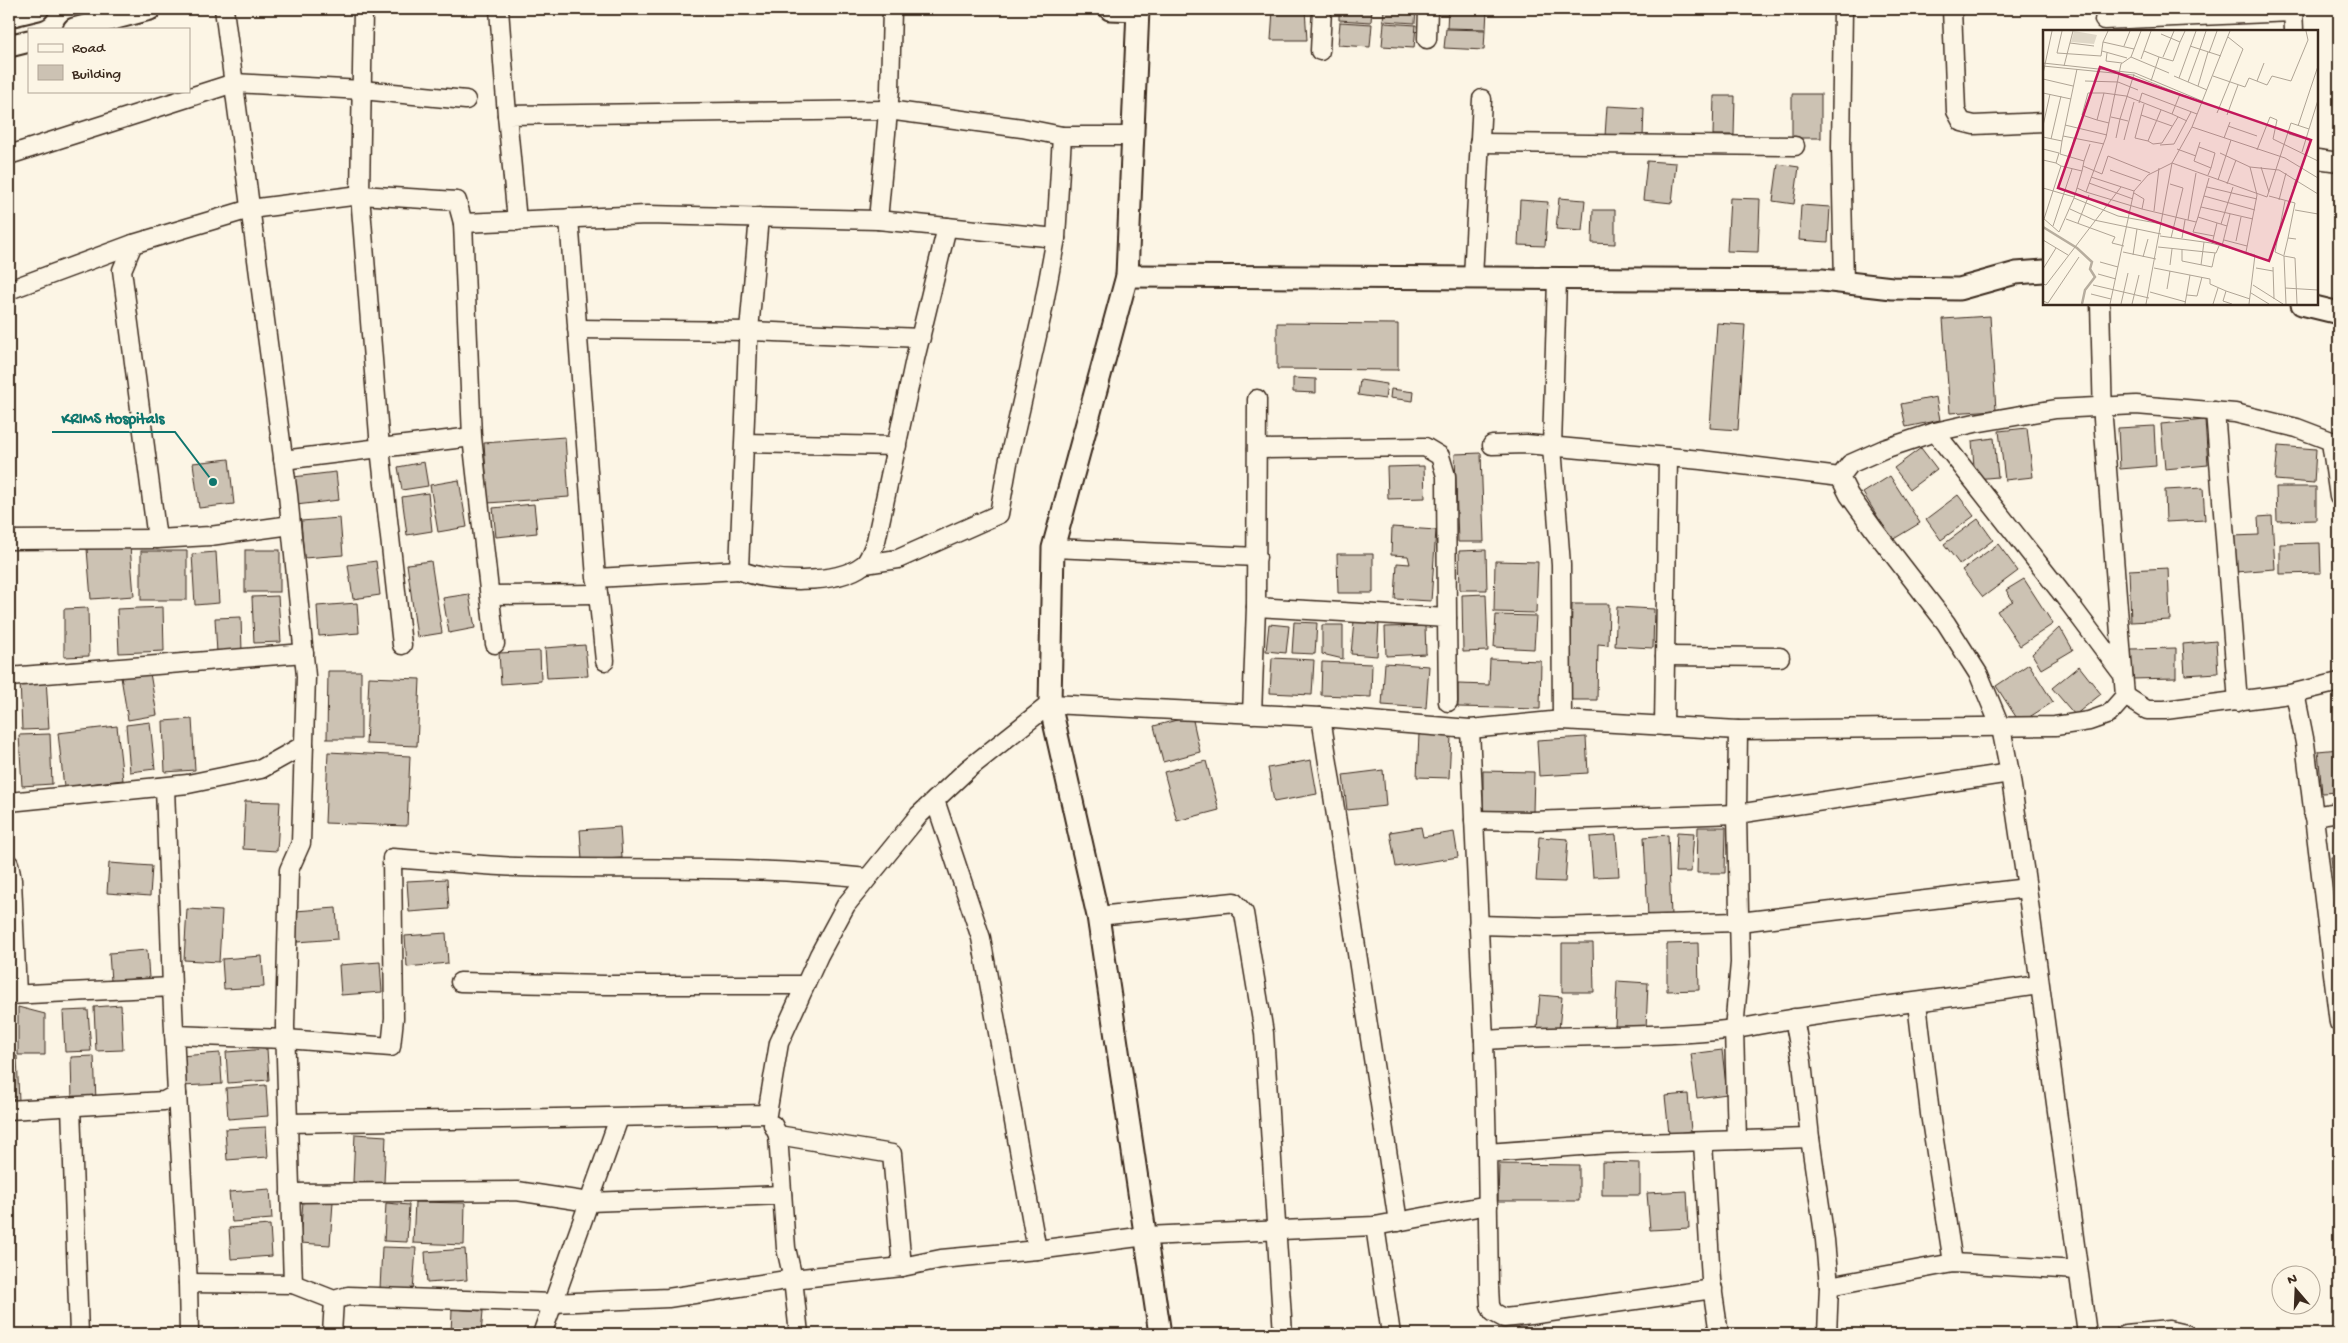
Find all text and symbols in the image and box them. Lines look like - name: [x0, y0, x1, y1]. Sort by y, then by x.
- legend: [28, 28, 190, 92]
- inset map: [2043, 30, 2318, 305]
- text: Road: [72, 40, 106, 58]
- text: Building: [71, 66, 121, 84]
- callout: KRIMS Hospitals: [52, 401, 175, 432]
- text: KRIMS Hospitals: [61, 411, 166, 430]
- north arrow: [2270, 1266, 2320, 1316]
- text: N: [2285, 1271, 2300, 1290]

